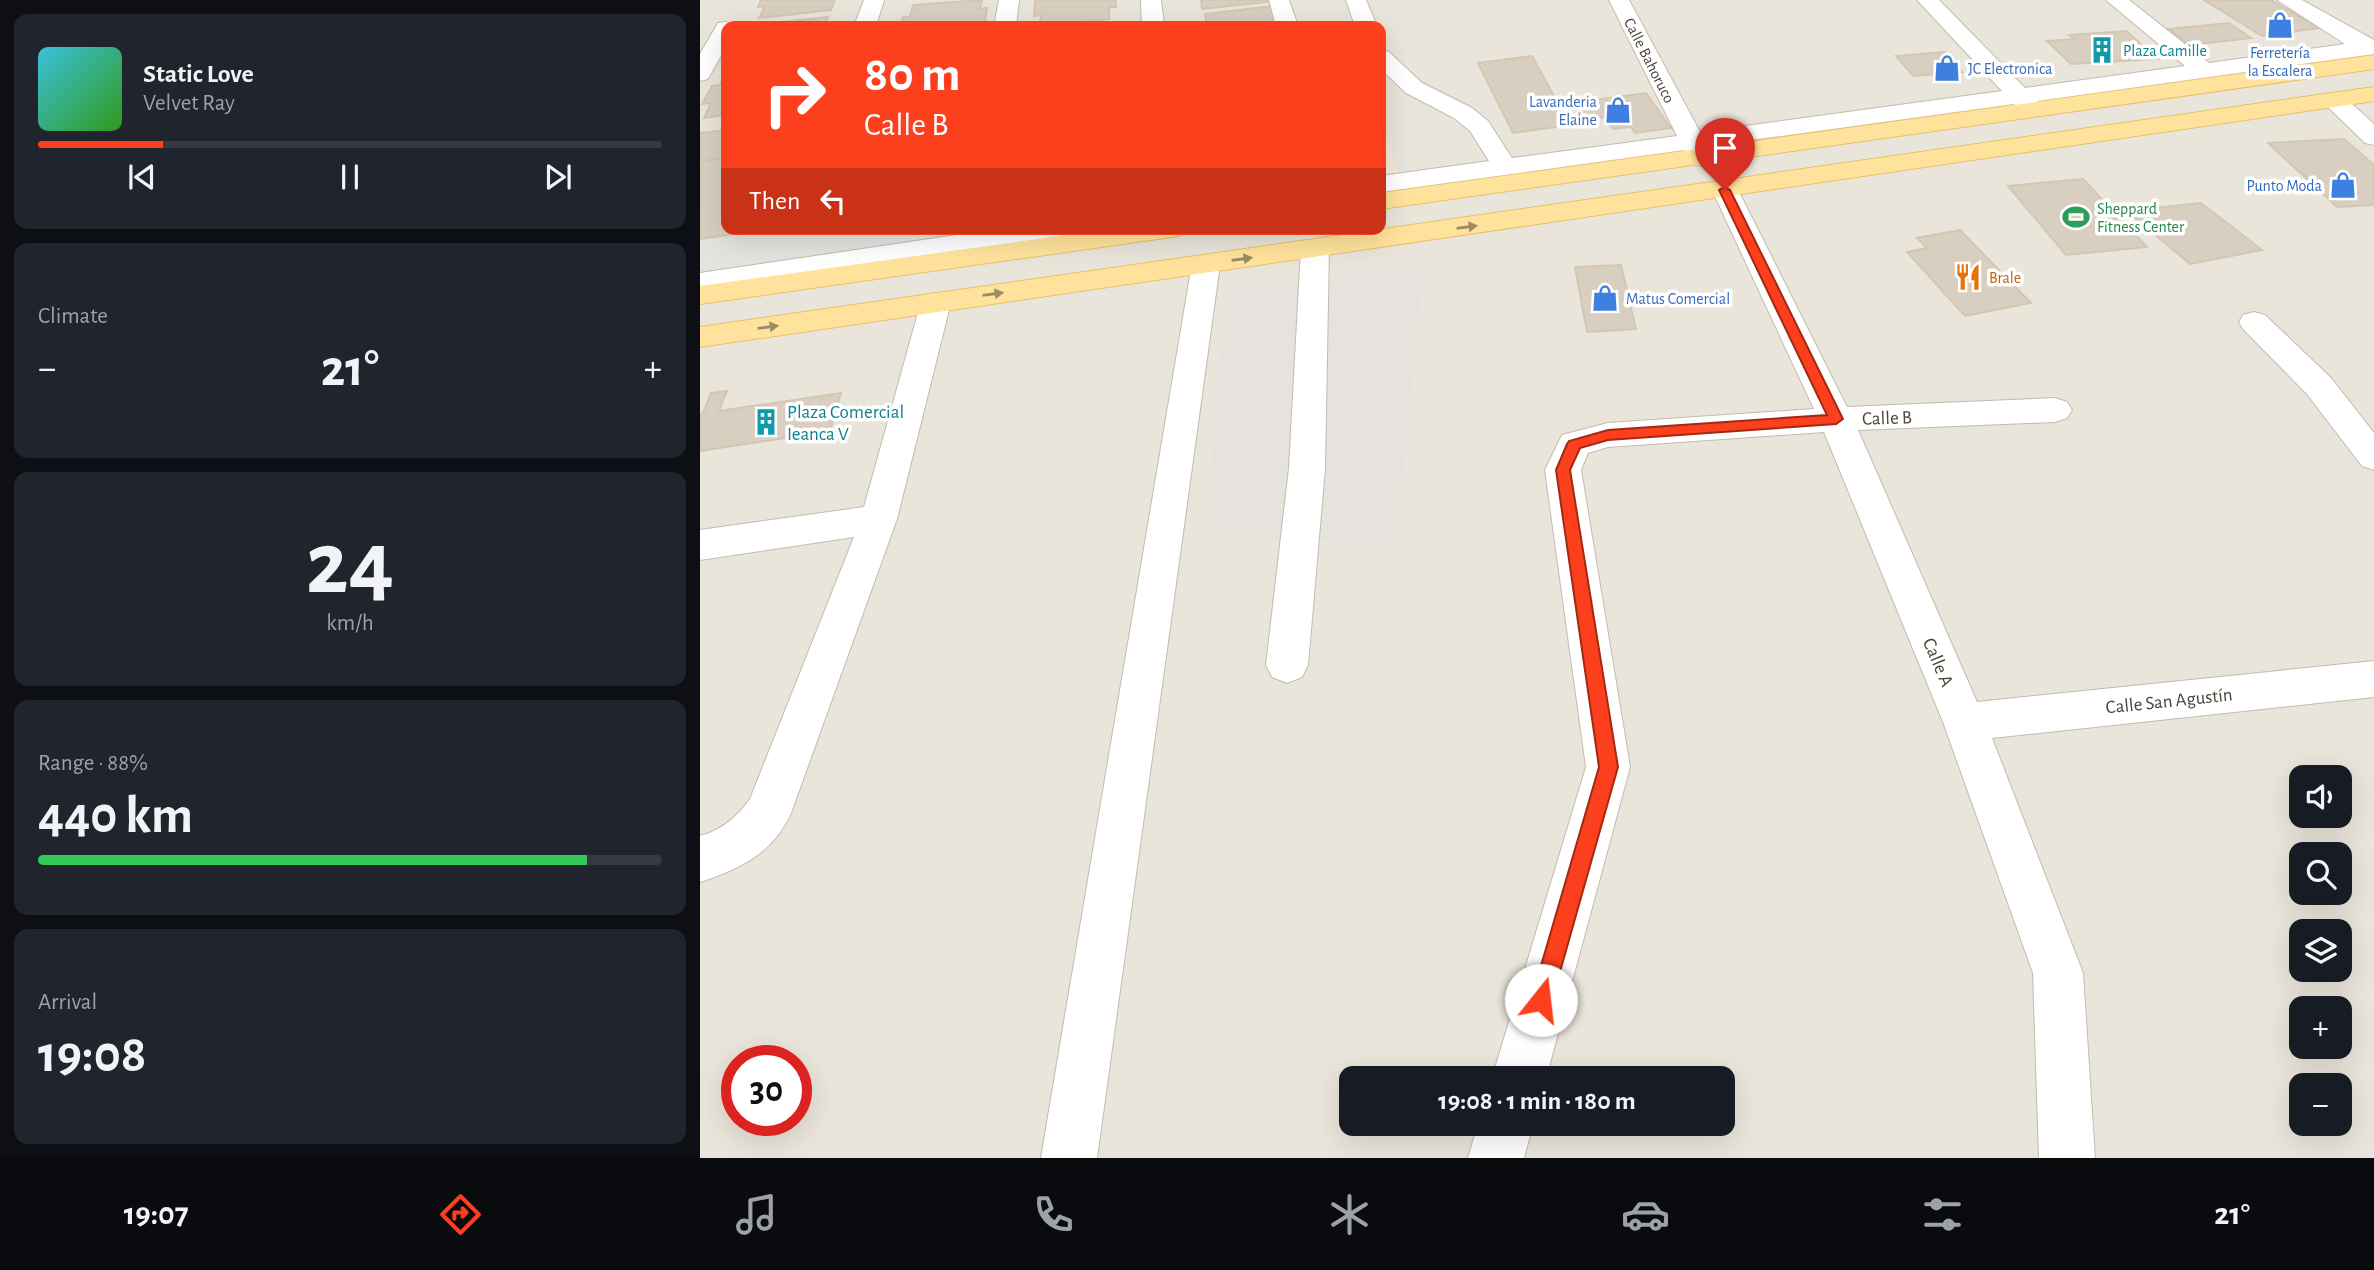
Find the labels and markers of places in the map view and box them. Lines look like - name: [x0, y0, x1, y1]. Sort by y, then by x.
- shop icon: Ferretería la Escalera: [2265, 10, 2295, 40]
- building icon: Plaza Camille: [2087, 35, 2117, 65]
- place label: Plaza Camille: [2123, 43, 2207, 59]
- place label: Ferretería la Escalera: [2248, 45, 2312, 79]
- shop icon: JC Electronica: [1932, 53, 1962, 83]
- place label: JC Electronica: [1968, 61, 2052, 77]
- place label: Lavanderia Elaine: [1529, 94, 1597, 128]
- shop icon: Lavanderia Elaine: [1603, 95, 1633, 125]
- pin: [1695, 118, 1755, 190]
- shop icon: Punto Moda: [2328, 170, 2358, 200]
- place label: Punto Moda: [2246, 178, 2322, 194]
- place label: Sheppard Fitness Center: [2097, 201, 2185, 235]
- sports icon: Sheppard Fitness Center: [2061, 202, 2091, 232]
- restaurant icon: Brale: [1953, 262, 1983, 292]
- place label: Brale: [1989, 270, 2021, 286]
- shop icon: Matus Comercial: [1590, 283, 1620, 313]
- place label: Matus Comercial: [1626, 291, 1730, 307]
- place label: Plaza Comercial Ieanca V: [787, 403, 904, 444]
- building icon: Plaza Comercial Ieanca V: [751, 407, 781, 437]

